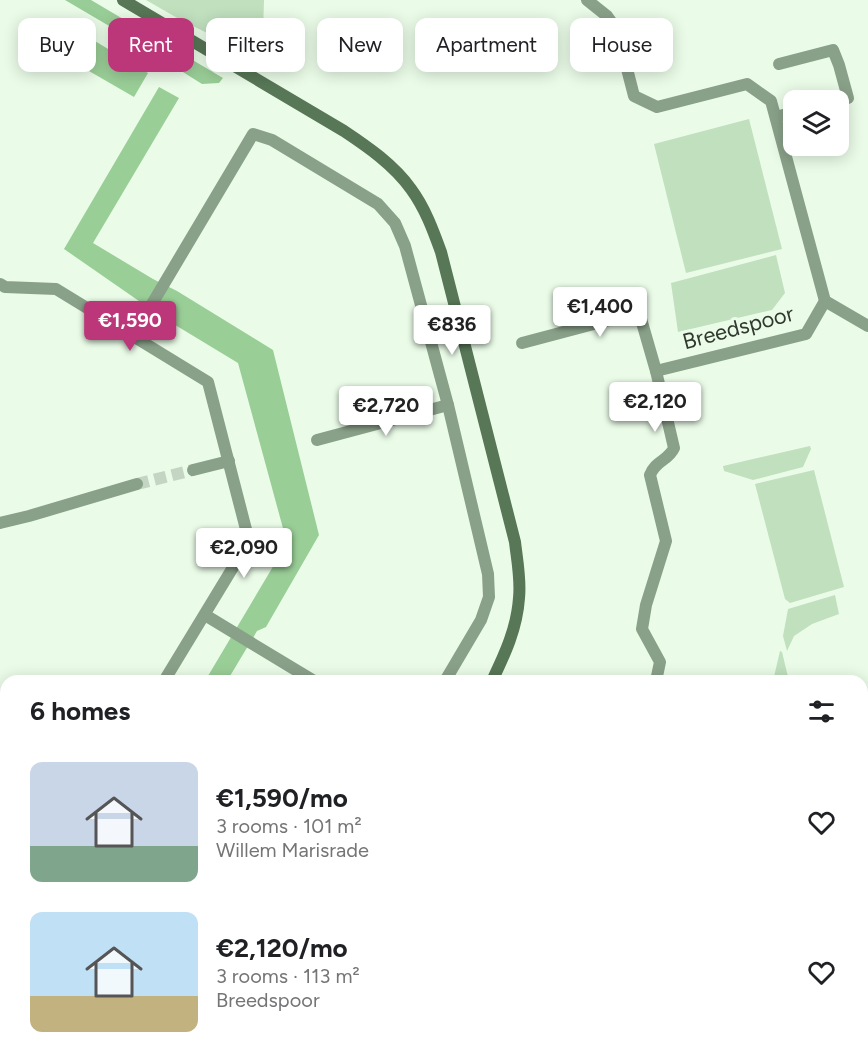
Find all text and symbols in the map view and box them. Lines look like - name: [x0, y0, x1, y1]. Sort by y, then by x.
- chip: Buy: [18, 18, 96, 72]
- chip: Rent: [108, 18, 194, 72]
- chip: Filters: [206, 18, 305, 72]
- chip: New: [317, 18, 403, 72]
- chip: Apartment: [415, 18, 558, 72]
- chip: House: [570, 18, 673, 72]
- map controls: [783, 90, 849, 156]
- button: layers: [783, 90, 849, 156]
- pin: €1,400: [551, 287, 649, 338]
- text: €1,400: [567, 294, 633, 318]
- street label: Breedspoor: [680, 300, 797, 355]
- pin: €1,590: [81, 301, 179, 352]
- pin: €836: [416, 305, 488, 356]
- text: €1,590: [98, 308, 162, 332]
- text: €836: [428, 312, 476, 336]
- pin: €2,120: [606, 382, 704, 433]
- pin: €2,720: [337, 386, 435, 437]
- text: €2,120: [623, 389, 687, 413]
- text: €2,720: [353, 393, 419, 417]
- pin: €2,090: [195, 528, 293, 579]
- text: €2,090: [210, 535, 278, 559]
- text: 6 homes: [30, 695, 130, 727]
- icon: filters: [805, 695, 838, 728]
- text: €1,590/mo: [216, 782, 348, 814]
- icon: home: [78, 786, 150, 858]
- icon: heart: [805, 806, 838, 839]
- text: 3 rooms · 101 m²: [216, 814, 362, 838]
- text: Willem Marisrade: [216, 838, 369, 862]
- text: €2,120/mo: [216, 932, 348, 964]
- icon: home: [78, 936, 150, 1008]
- icon: heart: [805, 956, 838, 989]
- text: 3 rooms · 113 m²: [216, 964, 360, 988]
- text: Breedspoor: [216, 988, 320, 1012]

